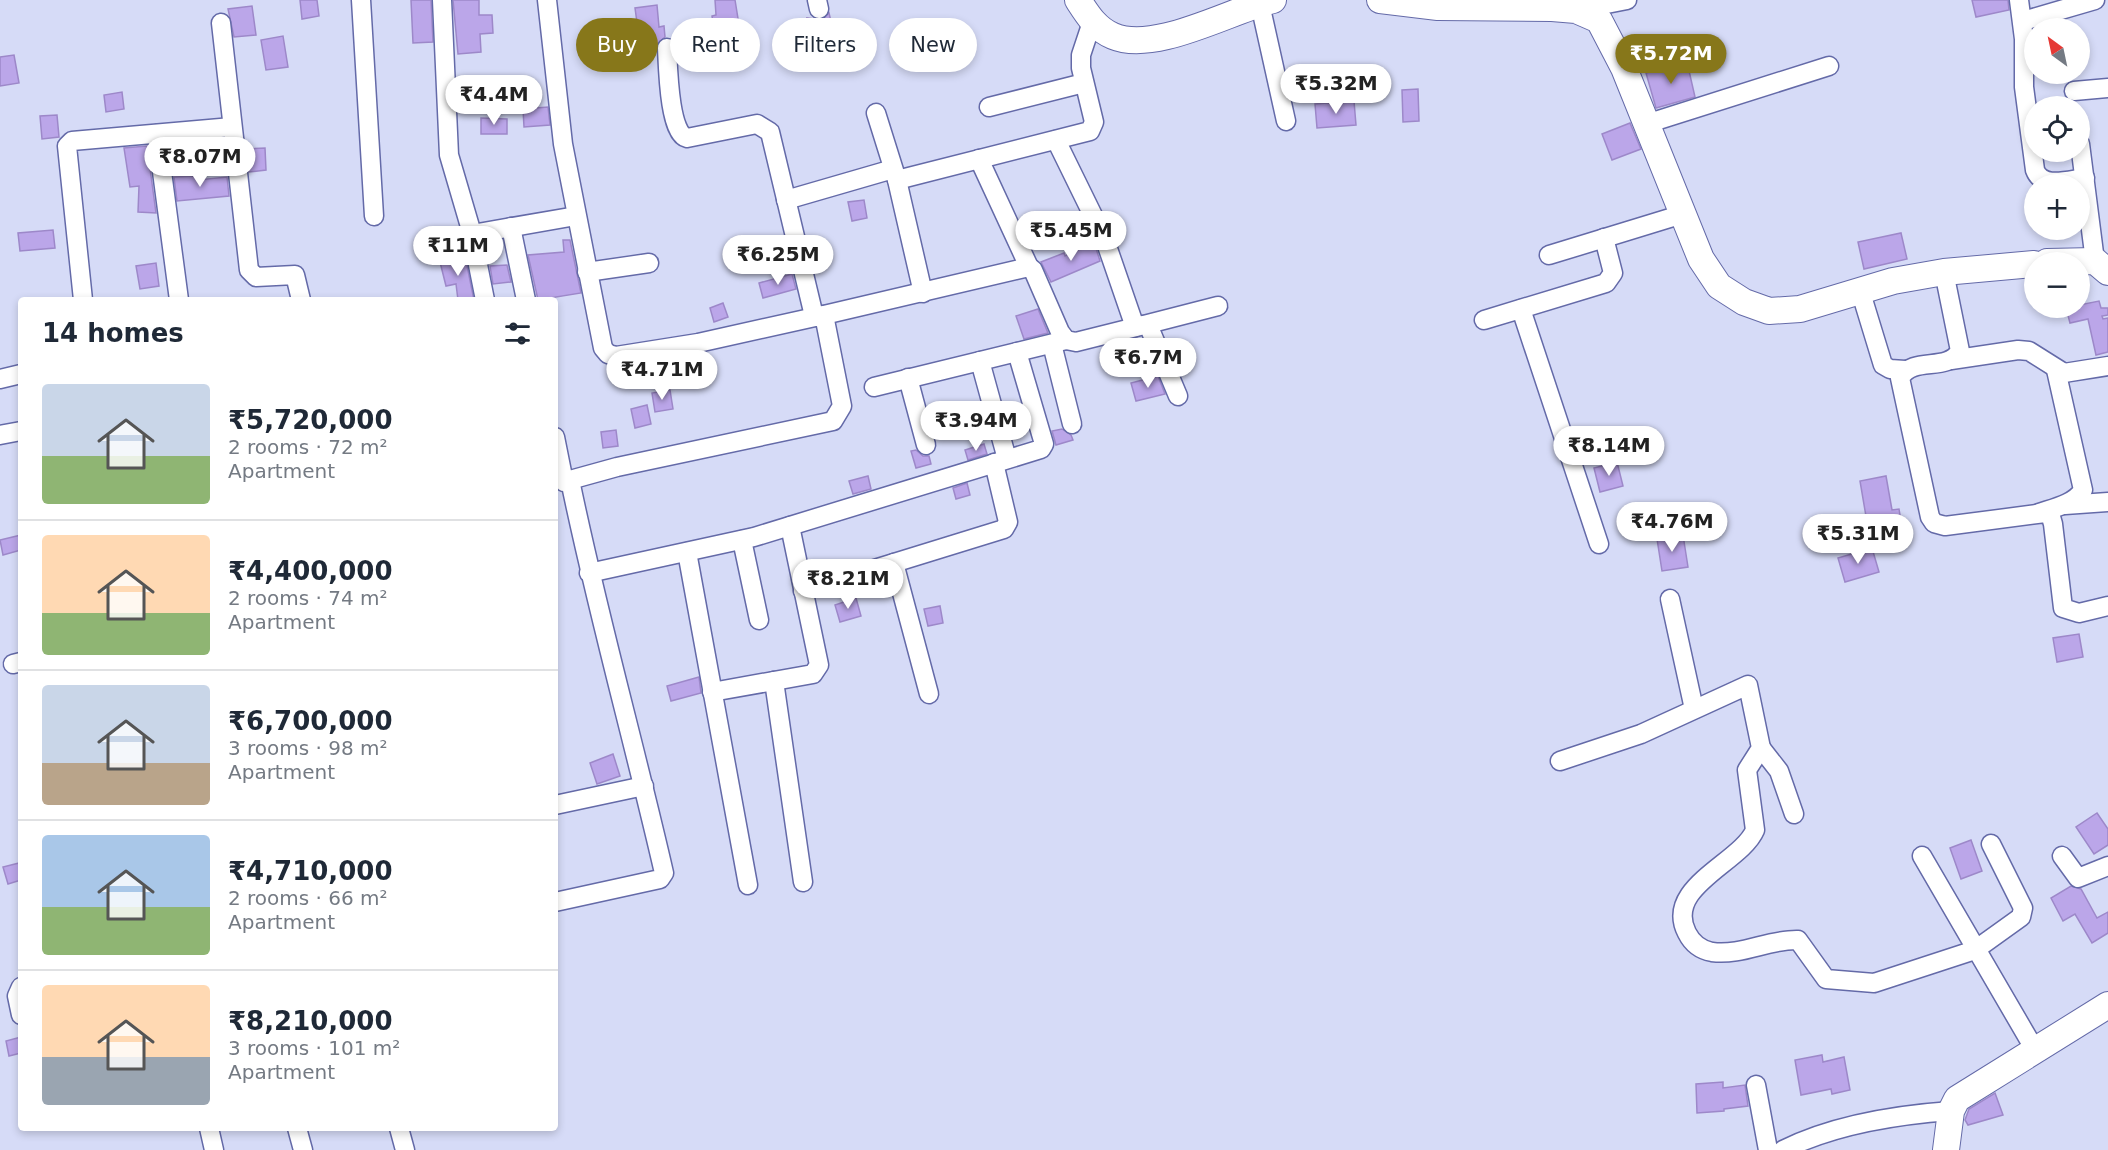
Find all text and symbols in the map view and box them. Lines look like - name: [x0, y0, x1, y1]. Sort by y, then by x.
- chip: Buy: [576, 18, 658, 72]
- chip: Rent: [670, 18, 760, 72]
- chip: Filters: [772, 18, 877, 72]
- chip: New: [889, 18, 977, 72]
- north arrow: [2024, 18, 2090, 84]
- map controls: [2024, 18, 2090, 318]
- pin: ₹5.72M: [1622, 34, 1720, 85]
- text: ₹5.72M: [1629, 41, 1713, 65]
- pin: ₹5.32M: [1287, 64, 1385, 115]
- text: ₹5.32M: [1294, 71, 1378, 95]
- pin: ₹4.4M: [452, 75, 536, 126]
- text: ₹4.4M: [459, 82, 529, 106]
- button: locate: [2024, 96, 2090, 162]
- pin: ₹8.07M: [151, 137, 249, 188]
- text: ₹8.07M: [158, 144, 242, 168]
- button: +: [2024, 174, 2090, 240]
- pin: ₹5.45M: [1022, 211, 1120, 262]
- text: ₹5.45M: [1029, 218, 1113, 242]
- pin: ₹11M: [422, 226, 494, 277]
- text: ₹11M: [427, 233, 489, 257]
- pin: ₹6.25M: [729, 235, 827, 286]
- text: ₹6.25M: [736, 242, 820, 266]
- button: −: [2024, 252, 2090, 318]
- icon: filters: [501, 317, 534, 350]
- text: 14 homes: [42, 318, 184, 348]
- pin: ₹6.7M: [1106, 338, 1190, 389]
- text: ₹6.7M: [1113, 345, 1183, 369]
- pin: ₹4.71M: [613, 350, 711, 401]
- text: ₹4.71M: [620, 357, 704, 381]
- pin: ₹3.94M: [927, 401, 1025, 452]
- text: ₹5,720,000: [228, 405, 392, 435]
- icon: home: [90, 408, 162, 480]
- text: ₹3.94M: [934, 408, 1018, 432]
- pin: ₹8.14M: [1560, 426, 1658, 477]
- text: ₹8.14M: [1567, 433, 1651, 457]
- text: 2 rooms · 72 m²: [228, 435, 388, 459]
- text: Apartment: [228, 459, 335, 483]
- pin: ₹4.76M: [1623, 502, 1721, 553]
- text: ₹4.76M: [1630, 509, 1714, 533]
- pin: ₹5.31M: [1809, 514, 1907, 565]
- text: ₹5.31M: [1816, 521, 1900, 545]
- text: ₹4,400,000: [228, 556, 392, 586]
- icon: home: [90, 559, 162, 631]
- pin: ₹8.21M: [799, 559, 897, 610]
- text: ₹8.21M: [806, 566, 890, 590]
- text: 2 rooms · 74 m²: [228, 586, 388, 610]
- text: Apartment: [228, 610, 335, 634]
- text: ₹6,700,000: [228, 706, 392, 736]
- icon: home: [90, 709, 162, 781]
- text: 3 rooms · 98 m²: [228, 736, 388, 760]
- text: Apartment: [228, 760, 335, 784]
- text: ₹4,710,000: [228, 856, 392, 886]
- icon: home: [90, 859, 162, 931]
- text: 2 rooms · 66 m²: [228, 886, 388, 910]
- text: Apartment: [228, 910, 335, 934]
- text: ₹8,210,000: [228, 1006, 392, 1036]
- icon: home: [90, 1009, 162, 1081]
- text: 3 rooms · 101 m²: [228, 1036, 400, 1060]
- text: Apartment: [228, 1060, 335, 1084]

